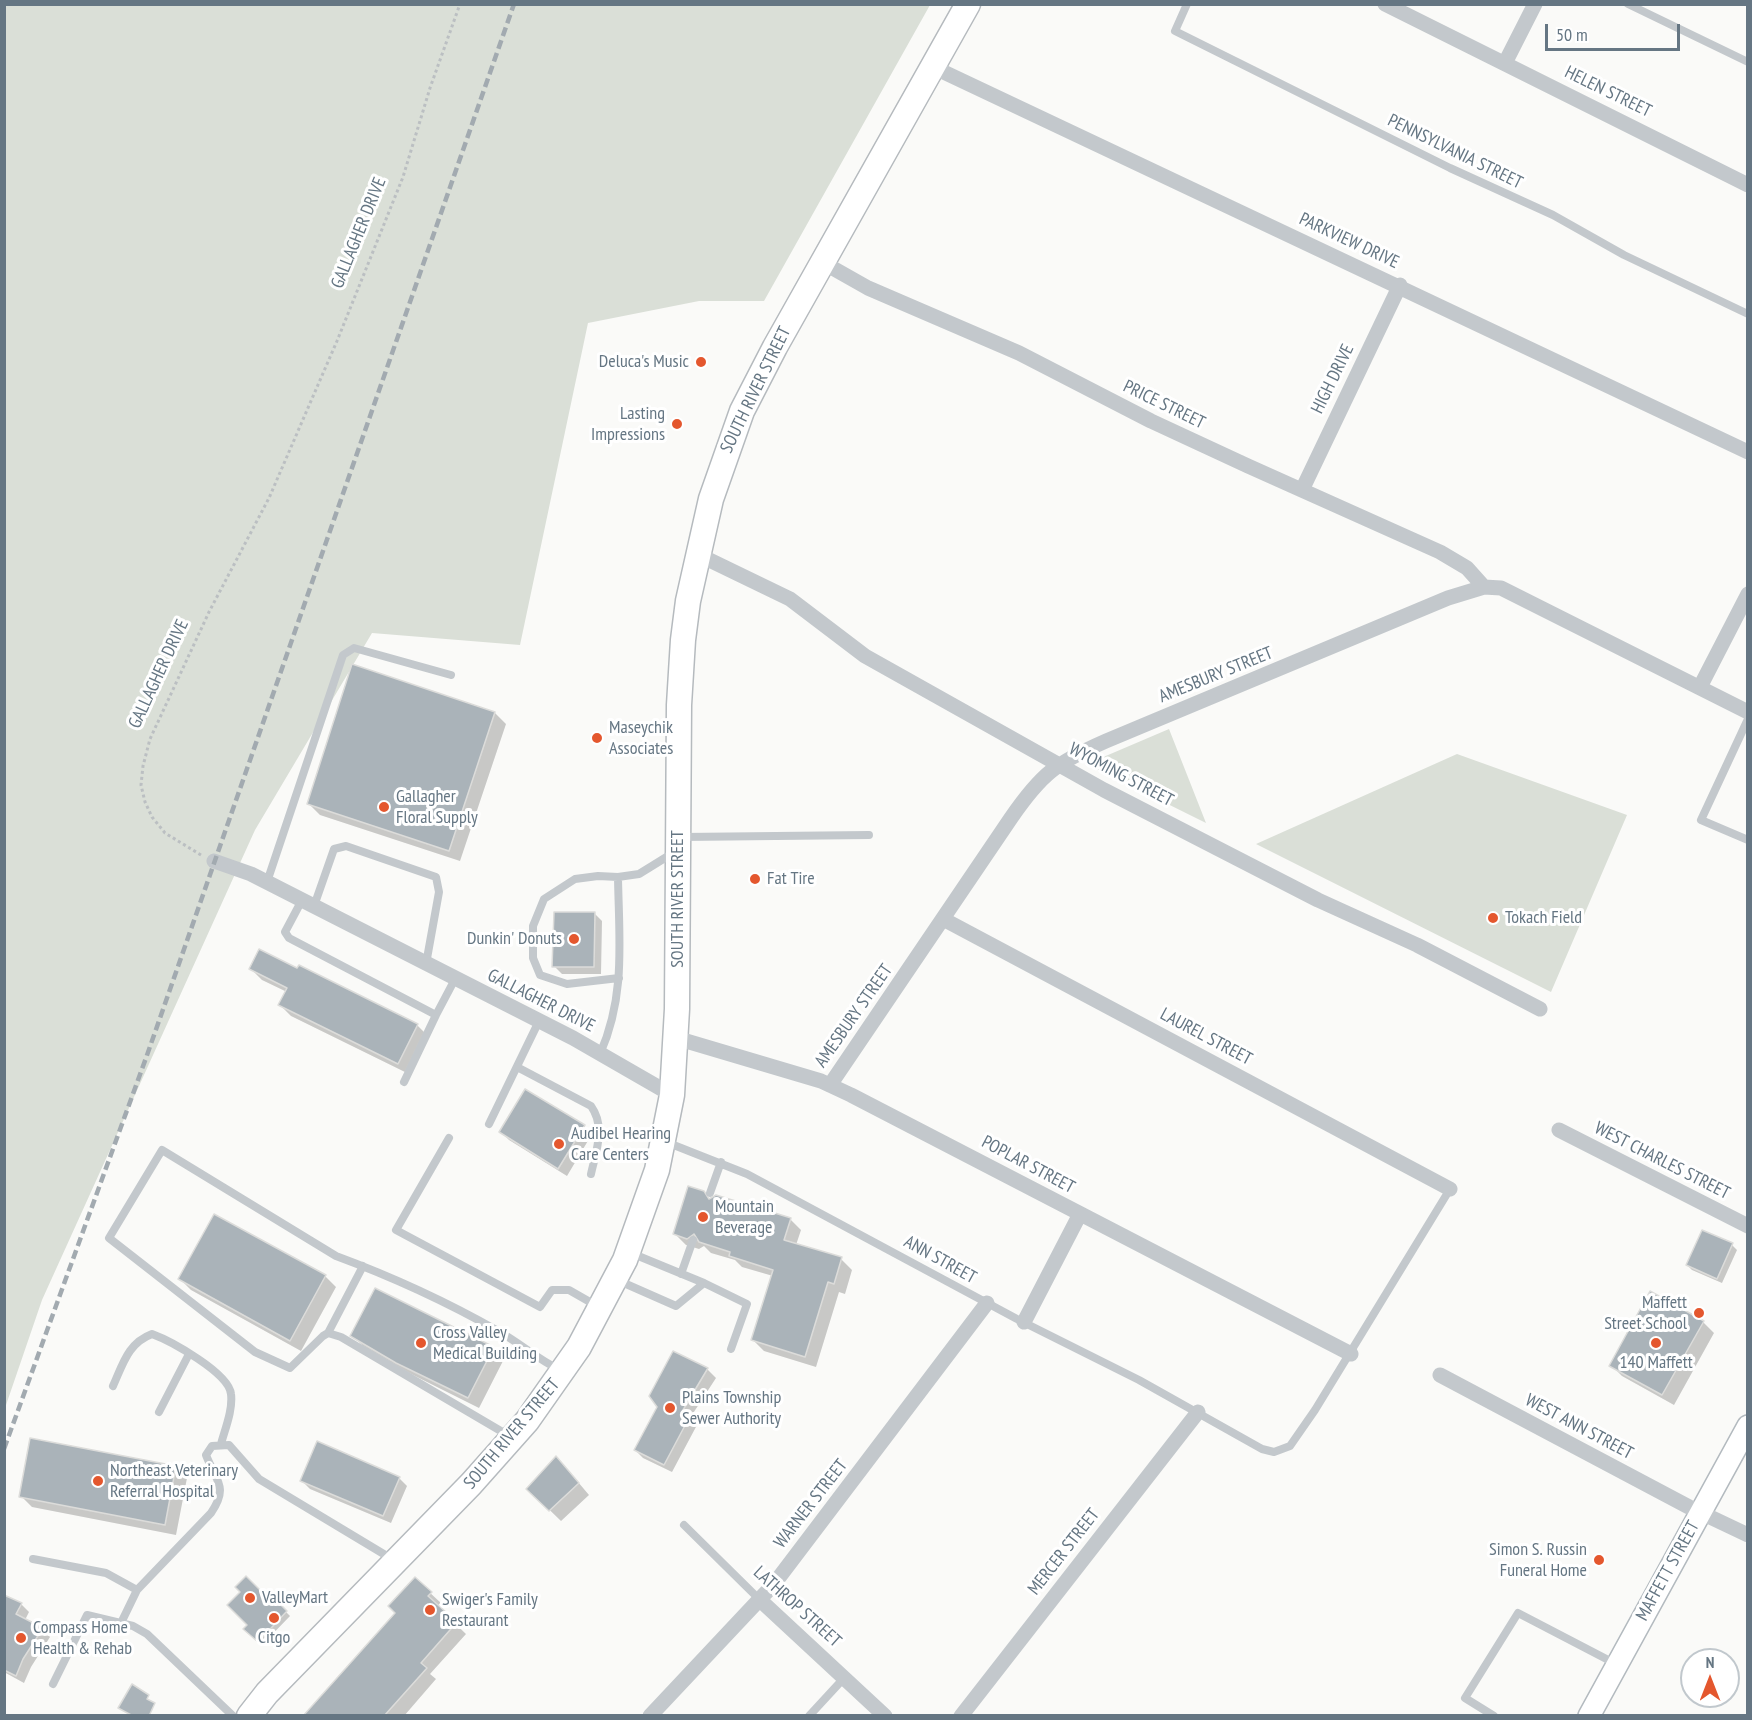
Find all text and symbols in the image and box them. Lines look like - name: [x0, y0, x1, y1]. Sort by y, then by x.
- scale bar: [1548, 12, 1683, 50]
- text: 50 m: [1556, 23, 1588, 46]
- street label: HELEN STREET: [1561, 62, 1655, 122]
- street label: PENNSYLVANIA STREET: [1384, 110, 1526, 194]
- street label: GALLAGHER DRIVE: [327, 174, 391, 292]
- street label: PARKVIEW DRIVE: [1296, 208, 1402, 274]
- street label: SOUTH RIVER STREET: [716, 323, 796, 457]
- street label: HIGH DRIVE: [1307, 341, 1359, 417]
- place label: Deluca's Music: [599, 351, 689, 373]
- marker: Deluca's Music: [694, 355, 708, 369]
- street label: PRICE STREET: [1119, 376, 1209, 434]
- place label: Lasting Impressions: [591, 403, 665, 446]
- marker: Lasting Impressions: [670, 417, 684, 431]
- street label: GALLAGHER DRIVE: [124, 616, 194, 732]
- street label: AMESBURY STREET: [1156, 642, 1276, 708]
- place label: Maseychik Associates: [609, 717, 673, 760]
- marker: Maseychik Associates: [590, 731, 604, 745]
- street label: WYOMING STREET: [1065, 738, 1177, 812]
- place label: Gallagher Floral Supply: [396, 786, 478, 828]
- marker: Gallagher Floral Supply: [377, 800, 391, 814]
- street label: SOUTH RIVER STREET: [667, 830, 689, 968]
- place label: Fat Tire: [767, 868, 815, 890]
- marker: Fat Tire: [748, 872, 762, 886]
- place label: Tokach Field: [1505, 907, 1582, 929]
- marker: Tokach Field: [1486, 911, 1500, 925]
- place label: Dunkin' Donuts: [467, 928, 562, 950]
- marker: Dunkin' Donuts: [567, 932, 581, 946]
- street label: AMESBURY STREET: [810, 960, 898, 1072]
- street label: GALLAGHER DRIVE: [484, 965, 598, 1037]
- street label: LAUREL STREET: [1156, 1004, 1256, 1070]
- street label: WEST CHARLES STREET: [1591, 1118, 1733, 1204]
- place label: Audibel Hearing Care Centers: [571, 1123, 671, 1166]
- street label: POPLAR STREET: [978, 1131, 1078, 1199]
- marker: Audibel Hearing Care Centers: [552, 1137, 566, 1151]
- place label: Mountain Beverage: [715, 1196, 774, 1238]
- marker: Mountain Beverage: [696, 1210, 710, 1224]
- street label: ANN STREET: [900, 1231, 980, 1289]
- place label: Maffett Street School: [1604, 1292, 1687, 1334]
- marker: Maffett Street School: [1692, 1306, 1706, 1320]
- place label: Cross Valley Medical Building: [433, 1322, 537, 1364]
- marker: Cross Valley Medical Building: [414, 1336, 428, 1350]
- marker: 140 Maffett: [1649, 1336, 1663, 1350]
- place label: 140 Maffett: [1619, 1352, 1693, 1374]
- street label: SOUTH RIVER STREET: [459, 1374, 565, 1494]
- place label: Plains Township Sewer Authority: [682, 1387, 781, 1430]
- street label: WEST ANN STREET: [1521, 1390, 1637, 1464]
- marker: Plains Township Sewer Authority: [663, 1401, 677, 1415]
- street label: WARNER STREET: [770, 1455, 852, 1553]
- place label: Northeast Veterinary Referral Hospital: [110, 1460, 238, 1502]
- marker: Northeast Veterinary Referral Hospital: [91, 1474, 105, 1488]
- street label: MERCER STREET: [1024, 1505, 1104, 1599]
- street label: MAFFETT STREET: [1632, 1517, 1704, 1625]
- place label: Simon S. Russin Funeral Home: [1489, 1539, 1587, 1582]
- marker: Simon S. Russin Funeral Home: [1592, 1553, 1606, 1567]
- street label: LATHROP STREET: [749, 1562, 845, 1652]
- place label: ValleyMart: [262, 1587, 328, 1609]
- place label: Swiger's Family Restaurant: [442, 1589, 538, 1632]
- marker: ValleyMart: [243, 1591, 257, 1605]
- marker: Swiger's Family Restaurant: [423, 1603, 437, 1617]
- marker: Citgo: [267, 1611, 281, 1625]
- place label: Compass Home Health & Rehab: [33, 1617, 132, 1660]
- place label: Citgo: [258, 1627, 290, 1649]
- marker: Compass Home Health & Rehab: [14, 1631, 28, 1645]
- north arrow: [1680, 1648, 1740, 1708]
- text: N: [1706, 1652, 1714, 1672]

